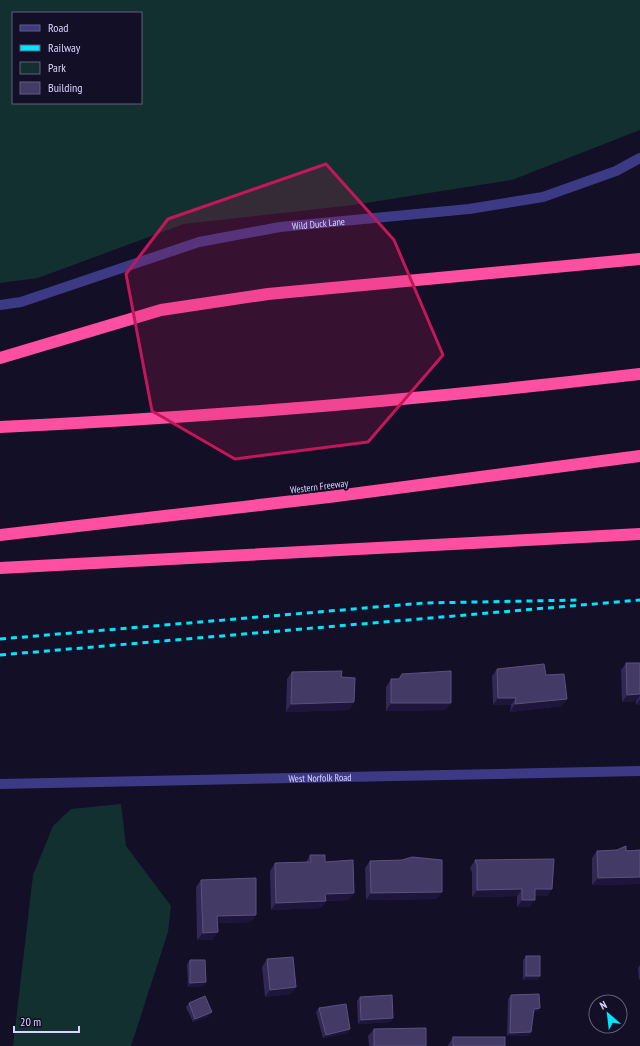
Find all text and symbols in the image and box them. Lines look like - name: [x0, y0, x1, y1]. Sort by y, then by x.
- legend: [12, 12, 142, 104]
- text: Road: [48, 20, 68, 35]
- text: Railway: [48, 40, 81, 55]
- text: Park: [48, 60, 66, 75]
- text: Building: [48, 80, 83, 95]
- street label: Wild Duck Lane: [291, 215, 346, 233]
- street label: Western Freeway: [289, 476, 349, 497]
- street label: West Norfolk Road: [288, 771, 352, 785]
- north arrow: [588, 994, 628, 1034]
- text: N: [597, 998, 609, 1013]
- scale bar: [14, 1008, 79, 1034]
- text: 20 m: [20, 1014, 41, 1029]

